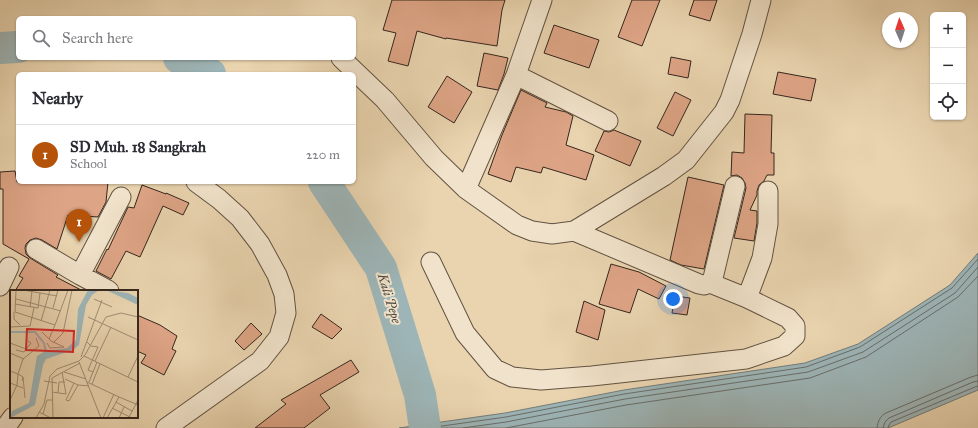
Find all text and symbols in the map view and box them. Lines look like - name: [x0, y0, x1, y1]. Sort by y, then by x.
- north arrow: [882, 12, 918, 48]
- map controls: [930, 12, 966, 120]
- button: +: [930, 12, 966, 48]
- search box: [16, 16, 356, 60]
- icon: search: [30, 27, 52, 49]
- text: Search here: [62, 29, 133, 47]
- button: −: [930, 48, 966, 84]
- button: locate: [930, 84, 966, 120]
- text: Nearby: [32, 88, 83, 109]
- text: SD Muh. 18 Sangkrah: [70, 138, 206, 156]
- text: 1: [42, 147, 48, 163]
- text: 220 m: [306, 147, 340, 163]
- text: School: [70, 156, 107, 172]
- pin: 1: [66, 209, 92, 242]
- water label: Kali Pepe: [374, 270, 405, 326]
- your location: [663, 289, 683, 309]
- inset map: [10, 290, 138, 418]

